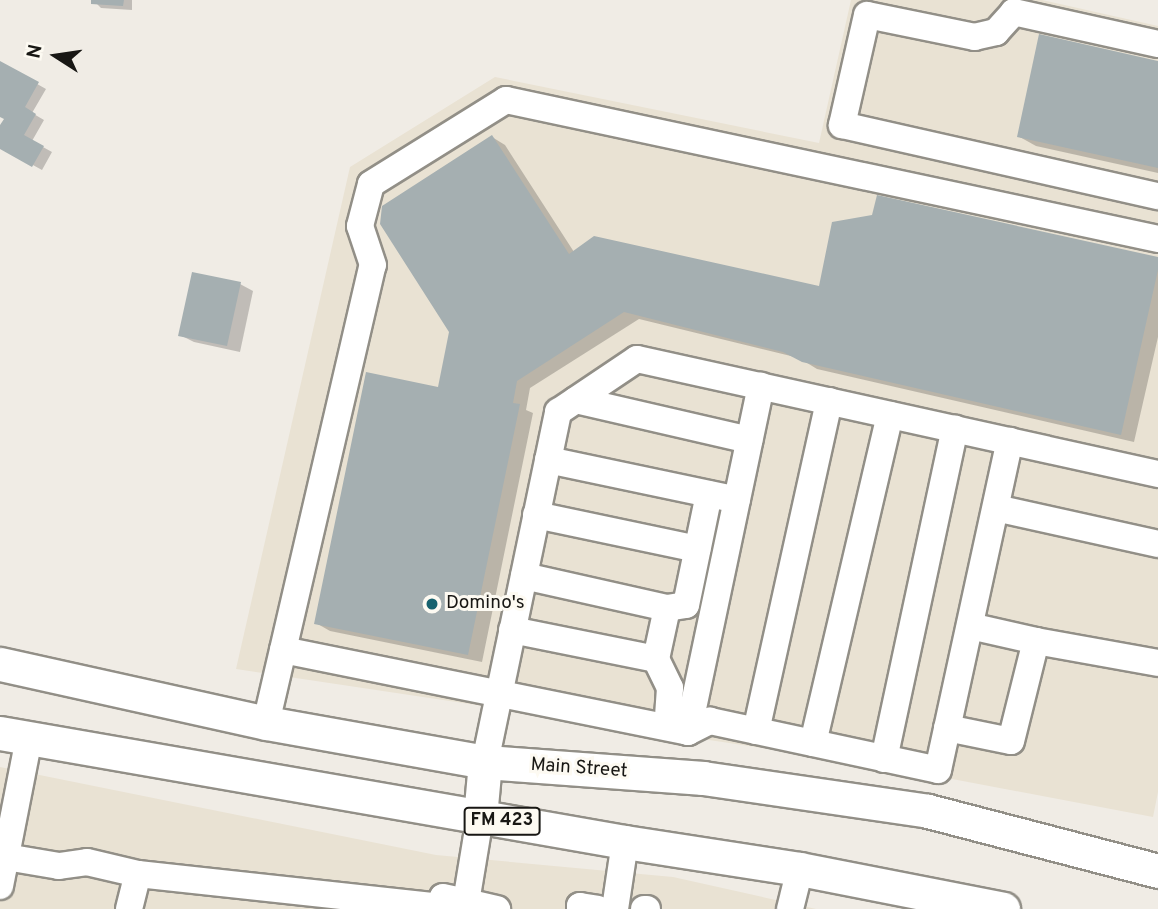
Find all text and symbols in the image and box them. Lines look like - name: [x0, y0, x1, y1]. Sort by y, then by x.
- north arrow: [21, 21, 91, 91]
- text: N: [22, 42, 49, 61]
- place label: Domino's: [446, 593, 525, 615]
- marker: Domino's: [424, 596, 440, 612]
- street label: Main Street: [530, 754, 628, 784]
- road number: FM 423: [463, 806, 540, 836]

